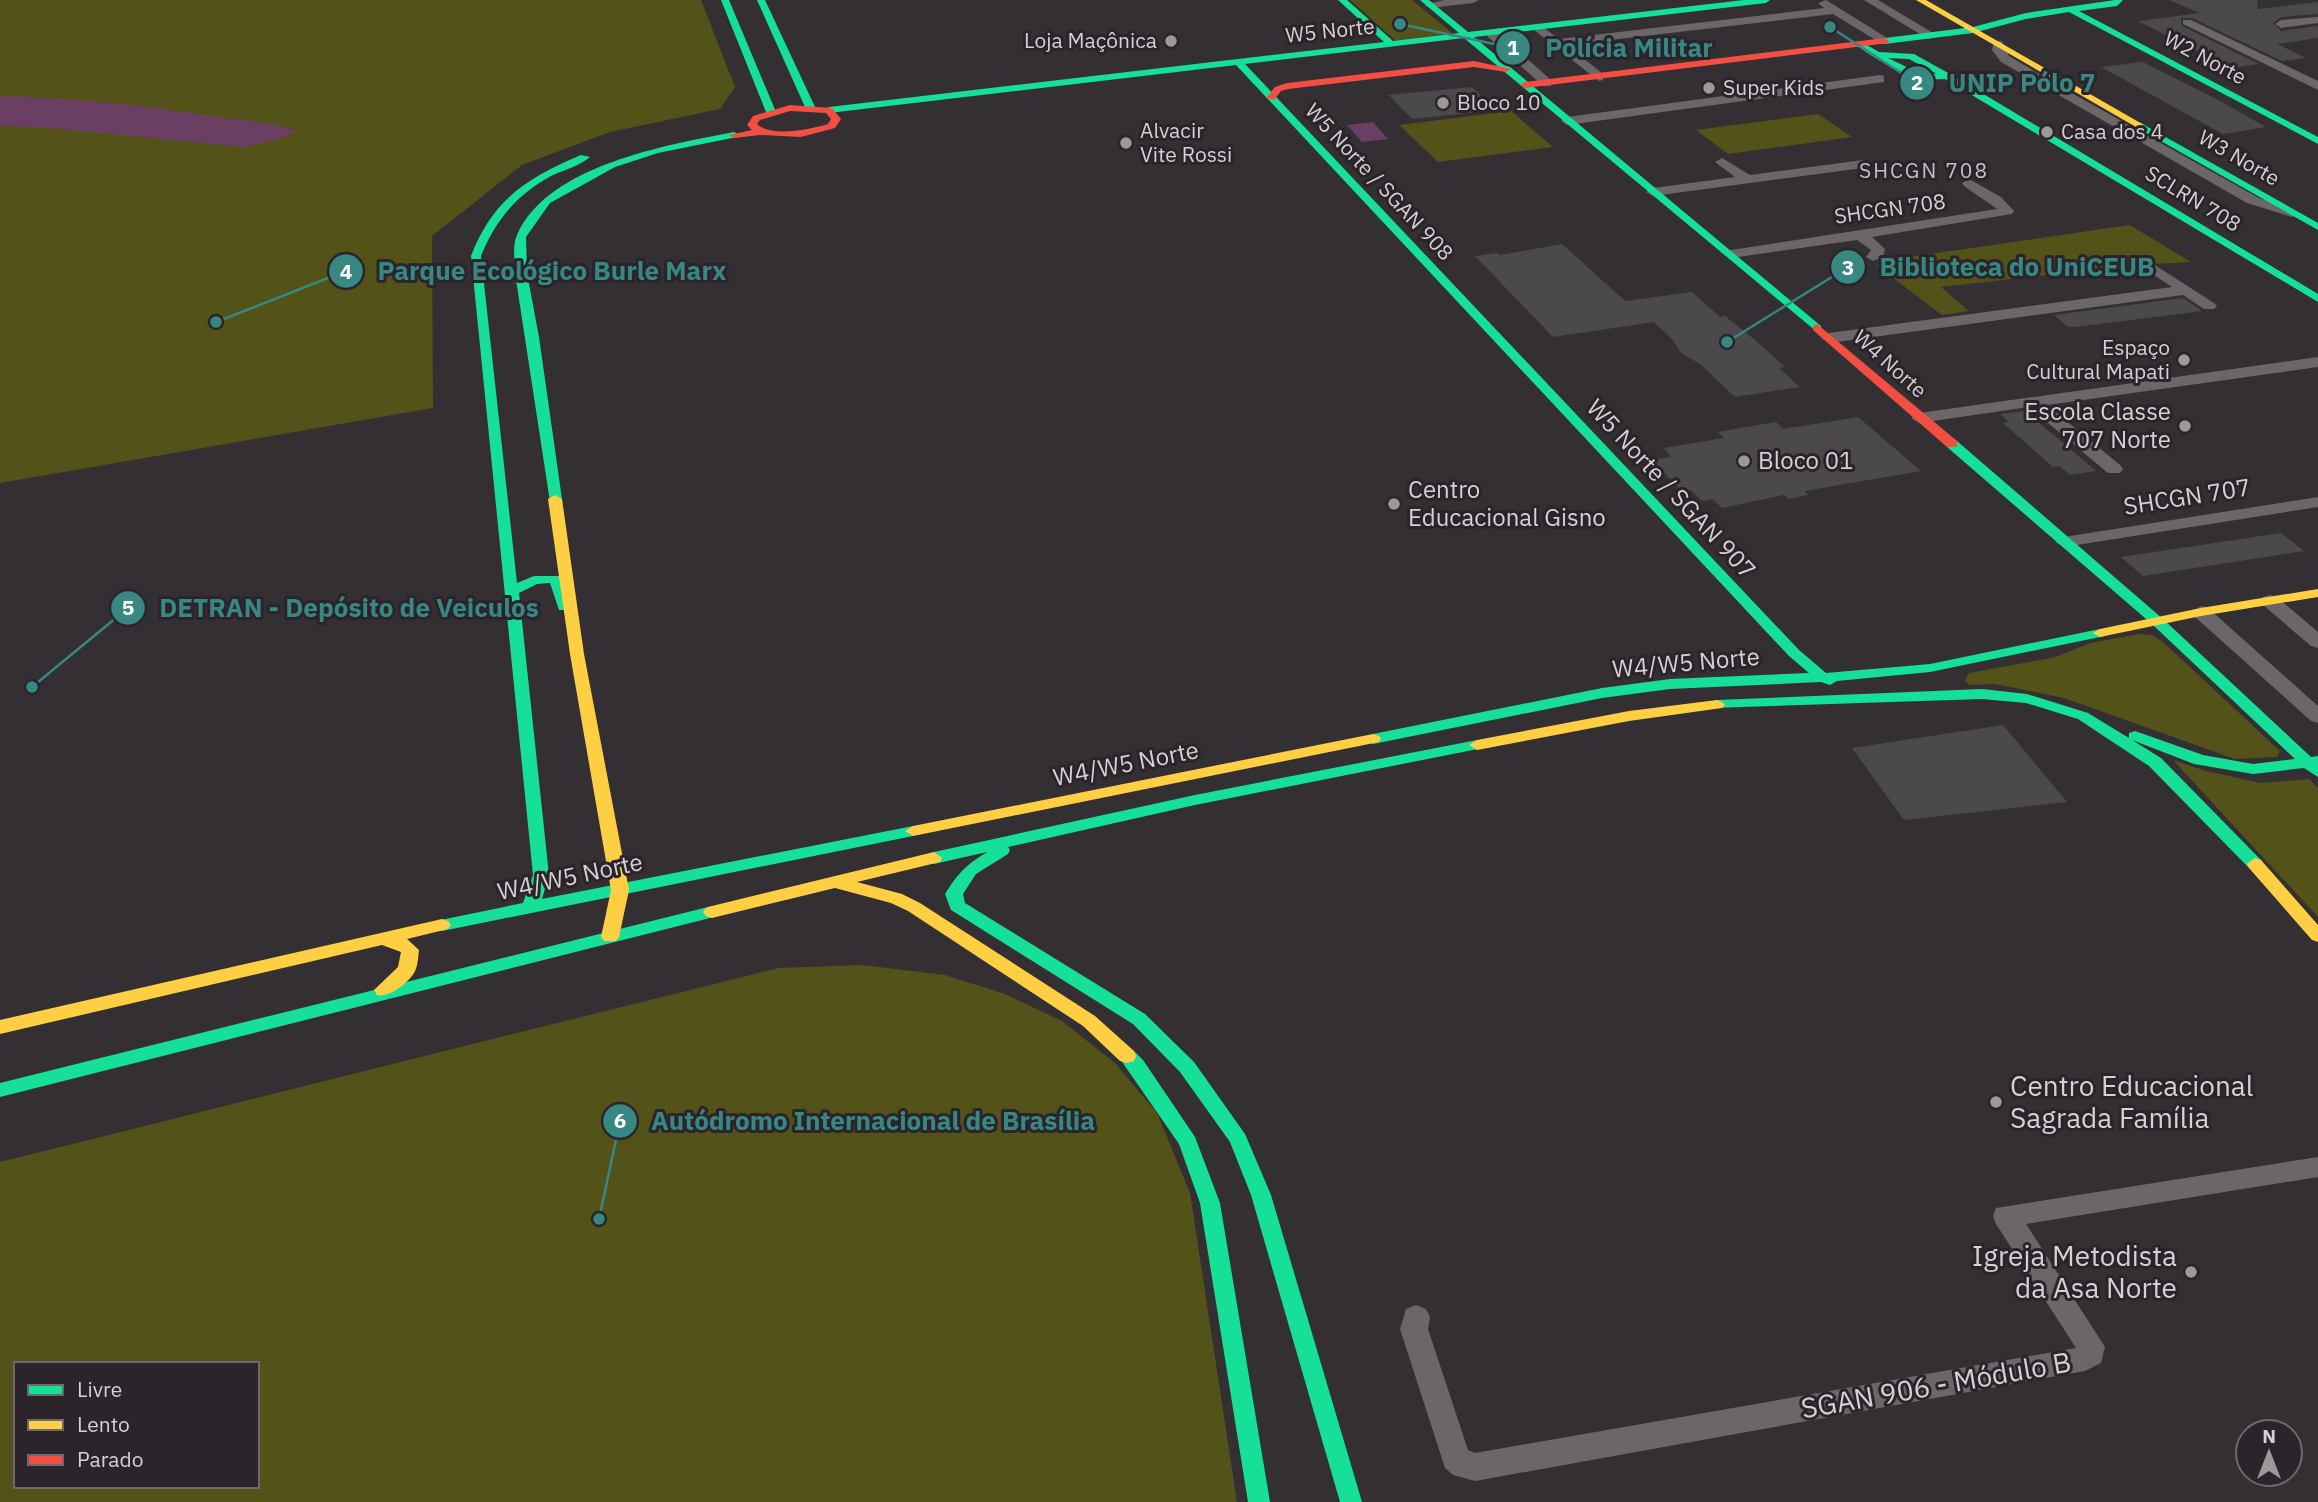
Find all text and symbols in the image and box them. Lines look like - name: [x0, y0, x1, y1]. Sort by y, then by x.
- street label: W5 Norte: [1284, 11, 1376, 49]
- callout: Polícia Militar: [1496, 24, 1727, 71]
- street label: W2 Norte: [2159, 24, 2252, 90]
- place label: Loja Maçônica: [1024, 26, 1157, 54]
- text: Polícia Militar: [1545, 30, 1713, 64]
- marker: Loja Maçônica: [1163, 33, 1179, 49]
- text: 1: [1507, 33, 1520, 61]
- callout: UNIP Pólo 7: [1900, 59, 2109, 106]
- text: UNIP Pólo 7: [1949, 65, 2095, 99]
- text: 2: [1911, 68, 1923, 96]
- place label: Super Kids: [1723, 73, 1824, 101]
- marker: Super Kids: [1701, 80, 1717, 96]
- place label: Bloco 10: [1457, 88, 1541, 116]
- marker: Bloco 10: [1435, 95, 1451, 111]
- street label: W5 Norte / SGAN 908: [1299, 97, 1460, 266]
- place label: Alvacir Vite Rossi: [1140, 116, 1232, 168]
- place label: Casa dos 4: [2061, 117, 2163, 145]
- street label: W3 Norte: [2194, 123, 2285, 192]
- marker: Casa dos 4: [2039, 124, 2055, 140]
- marker: Alvacir Vite Rossi: [1118, 135, 1134, 151]
- district label: SHCGN 708: [1859, 156, 1989, 184]
- street label: SCLRN 708: [2141, 159, 2247, 238]
- street label: SHCGN 708: [1832, 186, 1947, 230]
- callout: Biblioteca do UniCEUB: [1831, 244, 2169, 291]
- callout: Parque Ecológico Burle Marx: [329, 248, 741, 295]
- text: Biblioteca do UniCEUB: [1880, 249, 2154, 283]
- text: Parque Ecológico Burle Marx: [378, 253, 727, 287]
- text: 3: [1842, 253, 1854, 281]
- text: 4: [340, 257, 352, 285]
- street label: W4 Norte: [1848, 323, 1933, 404]
- place label: Espaço Cultural Mapati: [2026, 333, 2170, 385]
- marker: Espaço Cultural Mapati: [2176, 352, 2192, 368]
- street label: W5 Norte / SGAN 907: [1580, 392, 1763, 585]
- place label: Escola Classe 707 Norte: [2024, 395, 2171, 455]
- marker: Escola Classe 707 Norte: [2177, 418, 2193, 434]
- place label: Bloco 01: [1758, 444, 1853, 476]
- marker: Bloco 01: [1736, 453, 1752, 469]
- street label: SHCGN 707: [2121, 470, 2253, 522]
- place label: Centro Educacional Gisno: [1408, 473, 1606, 533]
- marker: Centro Educacional Gisno: [1386, 496, 1402, 512]
- callout: DETRAN - Depósito de Veiculos: [110, 585, 553, 632]
- text: DETRAN - Depósito de Veiculos: [159, 590, 539, 624]
- text: 5: [122, 593, 134, 621]
- street label: W4/W5 Norte: [1611, 640, 1761, 684]
- street label: W4/W5 Norte: [1050, 733, 1201, 793]
- street label: W4/W5 Norte: [494, 845, 645, 907]
- place label: Centro Educacional Sagrada Família: [2010, 1067, 2253, 1136]
- marker: Centro Educacional Sagrada Família: [1988, 1094, 2004, 1110]
- callout: Autódromo Internacional de Brasília: [602, 1098, 1109, 1145]
- text: Autódromo Internacional de Brasília: [651, 1103, 1095, 1137]
- text: 6: [614, 1106, 626, 1134]
- place label: Igreja Metodista da Asa Norte: [1972, 1237, 2177, 1306]
- marker: Igreja Metodista da Asa Norte: [2183, 1264, 2199, 1280]
- street label: SGAN 906 - Módulo B: [1798, 1343, 2074, 1426]
- legend: [14, 1362, 259, 1488]
- text: Livre: [77, 1375, 122, 1403]
- text: Lento: [77, 1410, 130, 1438]
- north arrow: [2234, 1418, 2304, 1488]
- text: N: [2262, 1424, 2276, 1448]
- text: Parado: [77, 1445, 144, 1473]

